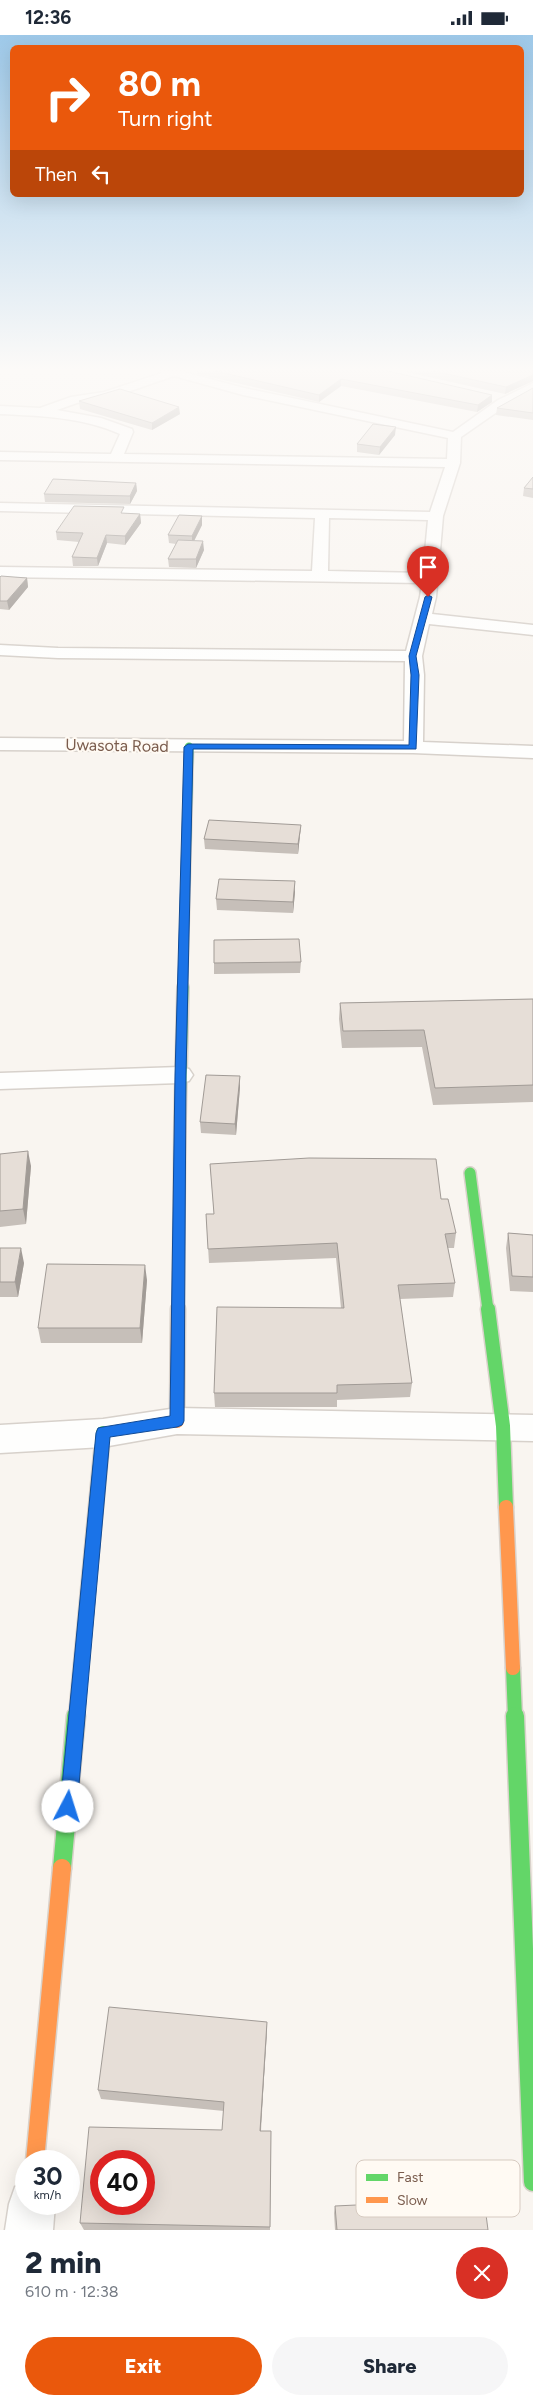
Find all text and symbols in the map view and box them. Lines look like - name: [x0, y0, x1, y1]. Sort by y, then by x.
- text: 12:36: [25, 6, 71, 29]
- text: 80 m: [118, 63, 201, 105]
- icon: right: [35, 65, 100, 130]
- text: Turn right: [118, 105, 213, 132]
- icon: left: [87, 160, 115, 188]
- text: Then: [35, 163, 77, 186]
- pin: [407, 546, 449, 597]
- icon: arrive: [414, 553, 442, 581]
- street label: Uwasota Road: [65, 735, 169, 756]
- position arrow: [41, 1780, 93, 1832]
- speed limit sign: 40: [90, 2150, 155, 2215]
- legend: [356, 2160, 520, 2217]
- text: 30: [32, 2161, 63, 2191]
- text: Fast: [397, 2169, 423, 2186]
- text: km/h: [34, 2188, 61, 2202]
- text: Slow: [397, 2192, 428, 2209]
- text: 2 min: [25, 2244, 102, 2281]
- button: close: [456, 2247, 508, 2299]
- text: 610 m · 12:38: [25, 2282, 119, 2301]
- button: Exit: [25, 2337, 262, 2395]
- button: Share: [272, 2337, 508, 2395]

